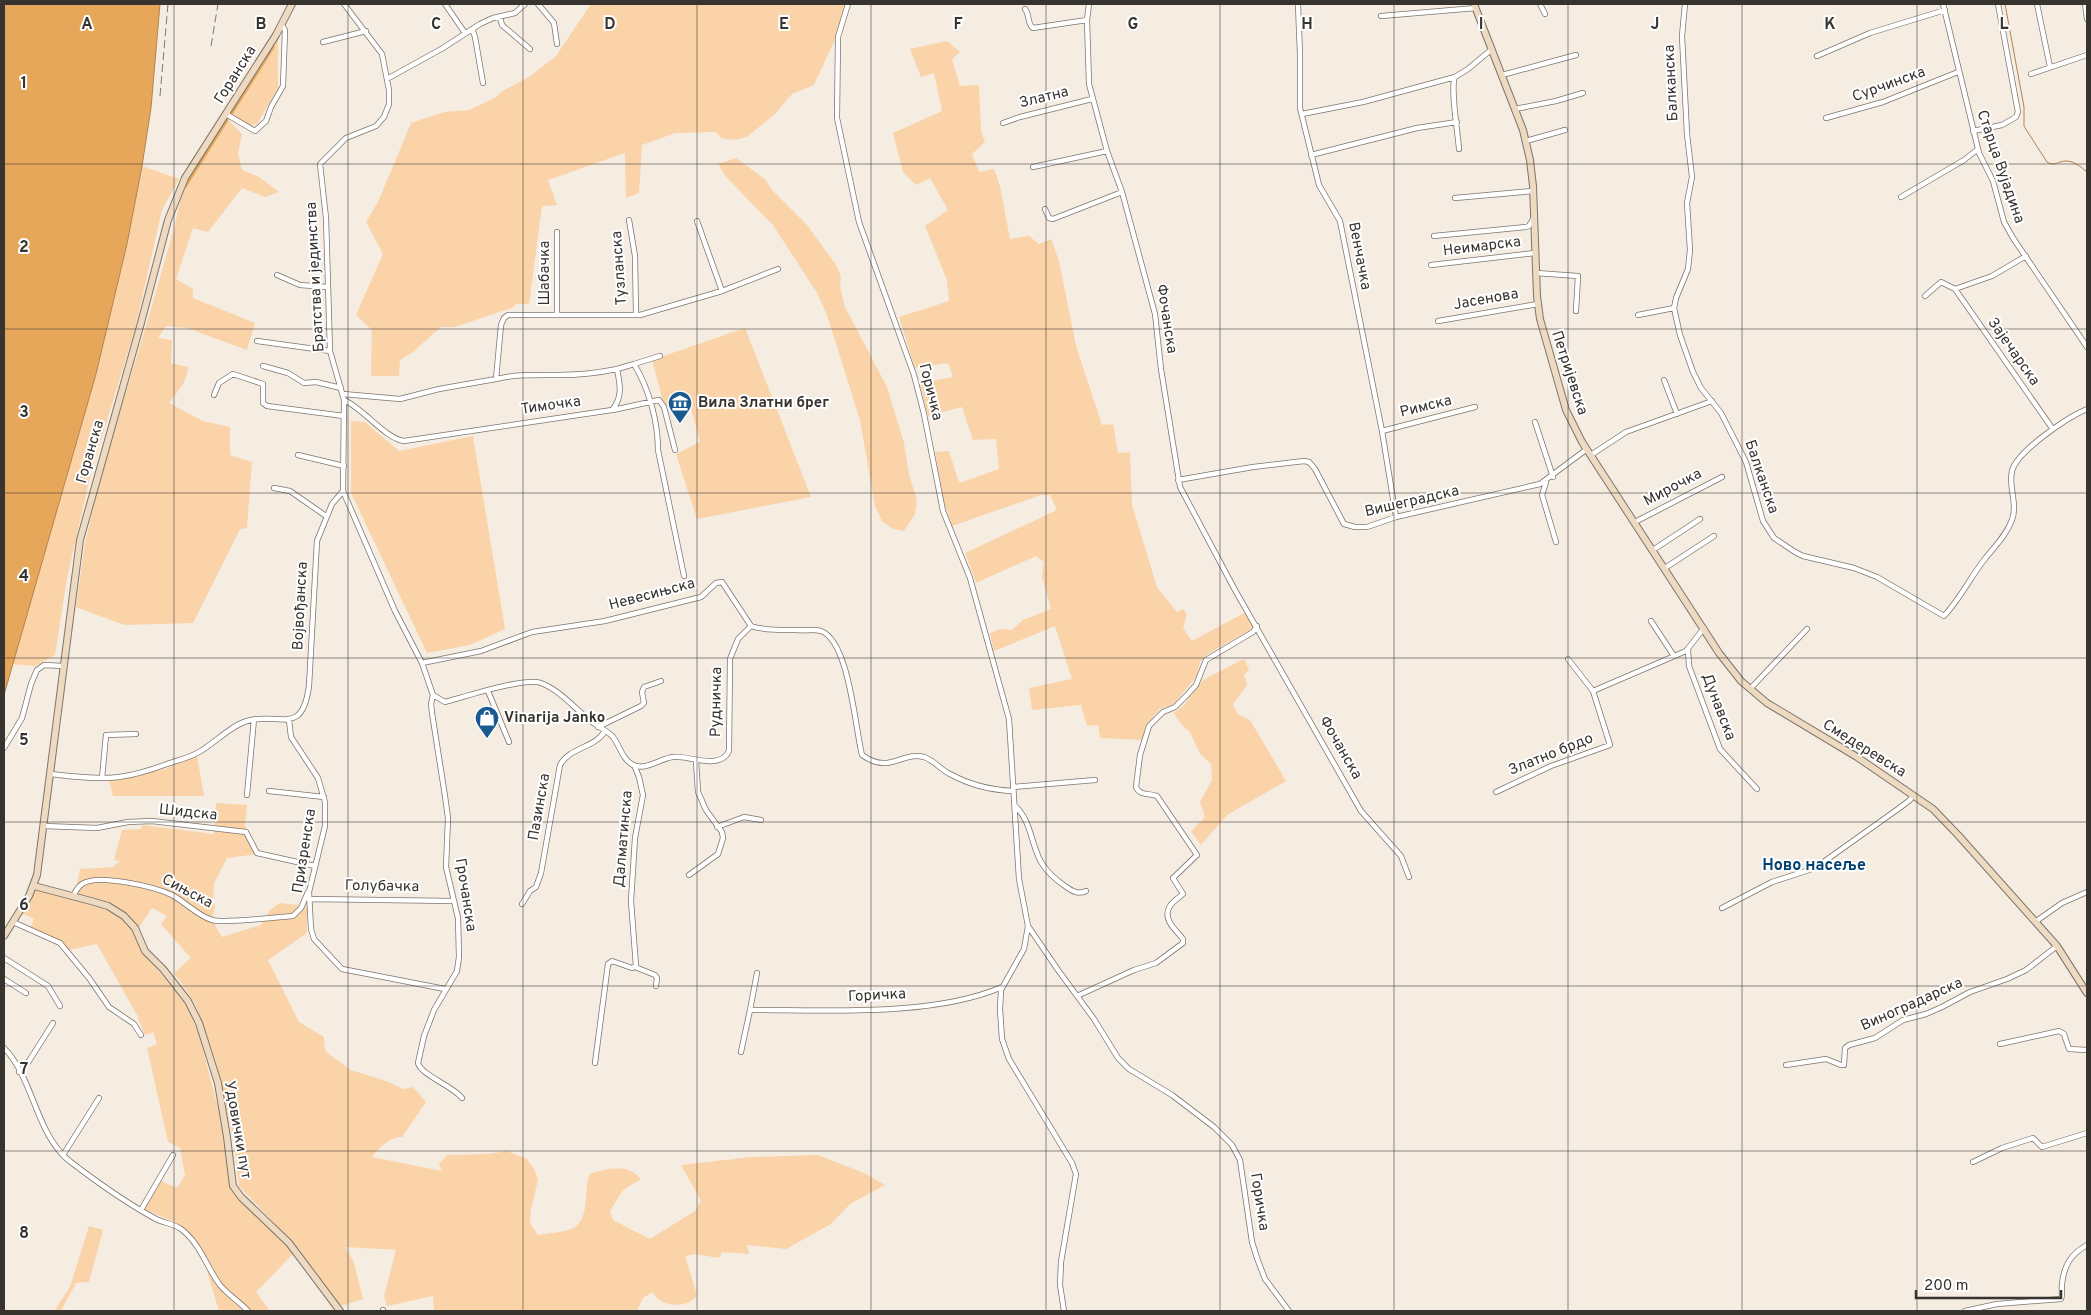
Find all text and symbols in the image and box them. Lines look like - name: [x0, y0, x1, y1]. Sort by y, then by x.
- text: A: [81, 15, 93, 35]
- text: B: [255, 15, 267, 35]
- text: C: [431, 15, 441, 35]
- text: D: [604, 15, 616, 35]
- text: E: [779, 15, 789, 35]
- text: F: [953, 15, 963, 35]
- text: G: [1128, 15, 1138, 35]
- text: H: [1301, 15, 1313, 35]
- text: I: [1479, 15, 1483, 35]
- text: J: [1651, 15, 1659, 35]
- text: K: [1824, 15, 1836, 35]
- text: L: [1999, 15, 2009, 35]
- street label: Горанска: [211, 42, 261, 108]
- street label: Балканска: [1661, 44, 1683, 122]
- street label: Сурчинска: [1850, 63, 1928, 107]
- text: 1: [21, 74, 27, 94]
- street label: Златна: [1017, 83, 1071, 113]
- street label: Старца Вујадина: [1972, 108, 2028, 226]
- street label: Братства и јединства: [303, 201, 329, 353]
- street label: Венчачка: [1343, 220, 1375, 292]
- street label: Тузланска: [608, 230, 632, 306]
- street label: Неимарска: [1442, 233, 1522, 261]
- text: 2: [19, 238, 29, 258]
- street label: Шабачка: [536, 241, 555, 305]
- street label: Фочанска: [1151, 283, 1181, 355]
- street label: Јасенова: [1452, 285, 1520, 315]
- street label: Зајечарска: [1983, 314, 2043, 390]
- street label: Петријевска: [1546, 328, 1592, 418]
- street label: Горичка: [914, 361, 946, 423]
- museum icon: Вила Златни брег: [667, 390, 693, 424]
- street label: Римска: [1398, 391, 1454, 423]
- street label: Тимочка: [520, 392, 582, 420]
- place label: Вила Златни брег: [698, 394, 829, 413]
- text: 3: [19, 403, 29, 423]
- street label: Горанска: [73, 418, 109, 486]
- street label: Балканска: [1740, 438, 1782, 516]
- street label: Мирочка: [1641, 465, 1705, 511]
- street label: Вишеградска: [1363, 482, 1461, 522]
- street label: Војвођанска: [289, 561, 313, 651]
- text: 4: [19, 567, 29, 587]
- street label: Невесињска: [607, 574, 697, 616]
- street label: Рудничка: [707, 667, 727, 737]
- street label: Дунавска: [1697, 671, 1739, 743]
- shop icon: Vinarija Janko: [474, 705, 500, 739]
- place label: Vinarija Janko: [504, 709, 605, 728]
- street label: Фочанска: [1314, 713, 1366, 783]
- street label: Смедеревска: [1819, 716, 1909, 782]
- street label: Златно брдо: [1506, 729, 1596, 781]
- text: 5: [19, 731, 29, 751]
- street label: Пазинска: [525, 772, 555, 842]
- street label: Далматинска: [610, 790, 638, 888]
- street label: Шидска: [158, 800, 218, 826]
- street label: Призренска: [289, 807, 321, 895]
- district label: Ново насеље: [1762, 856, 1866, 876]
- street label: Грочанска: [450, 857, 480, 933]
- street label: Сињска: [158, 871, 216, 913]
- street label: Голубачка: [345, 877, 419, 897]
- text: 6: [19, 896, 29, 916]
- street label: Виноградарска: [1858, 974, 1966, 1036]
- street label: Горичка: [847, 985, 907, 1007]
- text: 7: [20, 1060, 28, 1080]
- street label: Удовички пут: [219, 1080, 255, 1181]
- street label: Горичка: [1245, 1172, 1273, 1232]
- text: 8: [19, 1224, 29, 1244]
- scale bar: [1916, 1268, 2061, 1300]
- text: 200 m: [1924, 1277, 1969, 1296]

